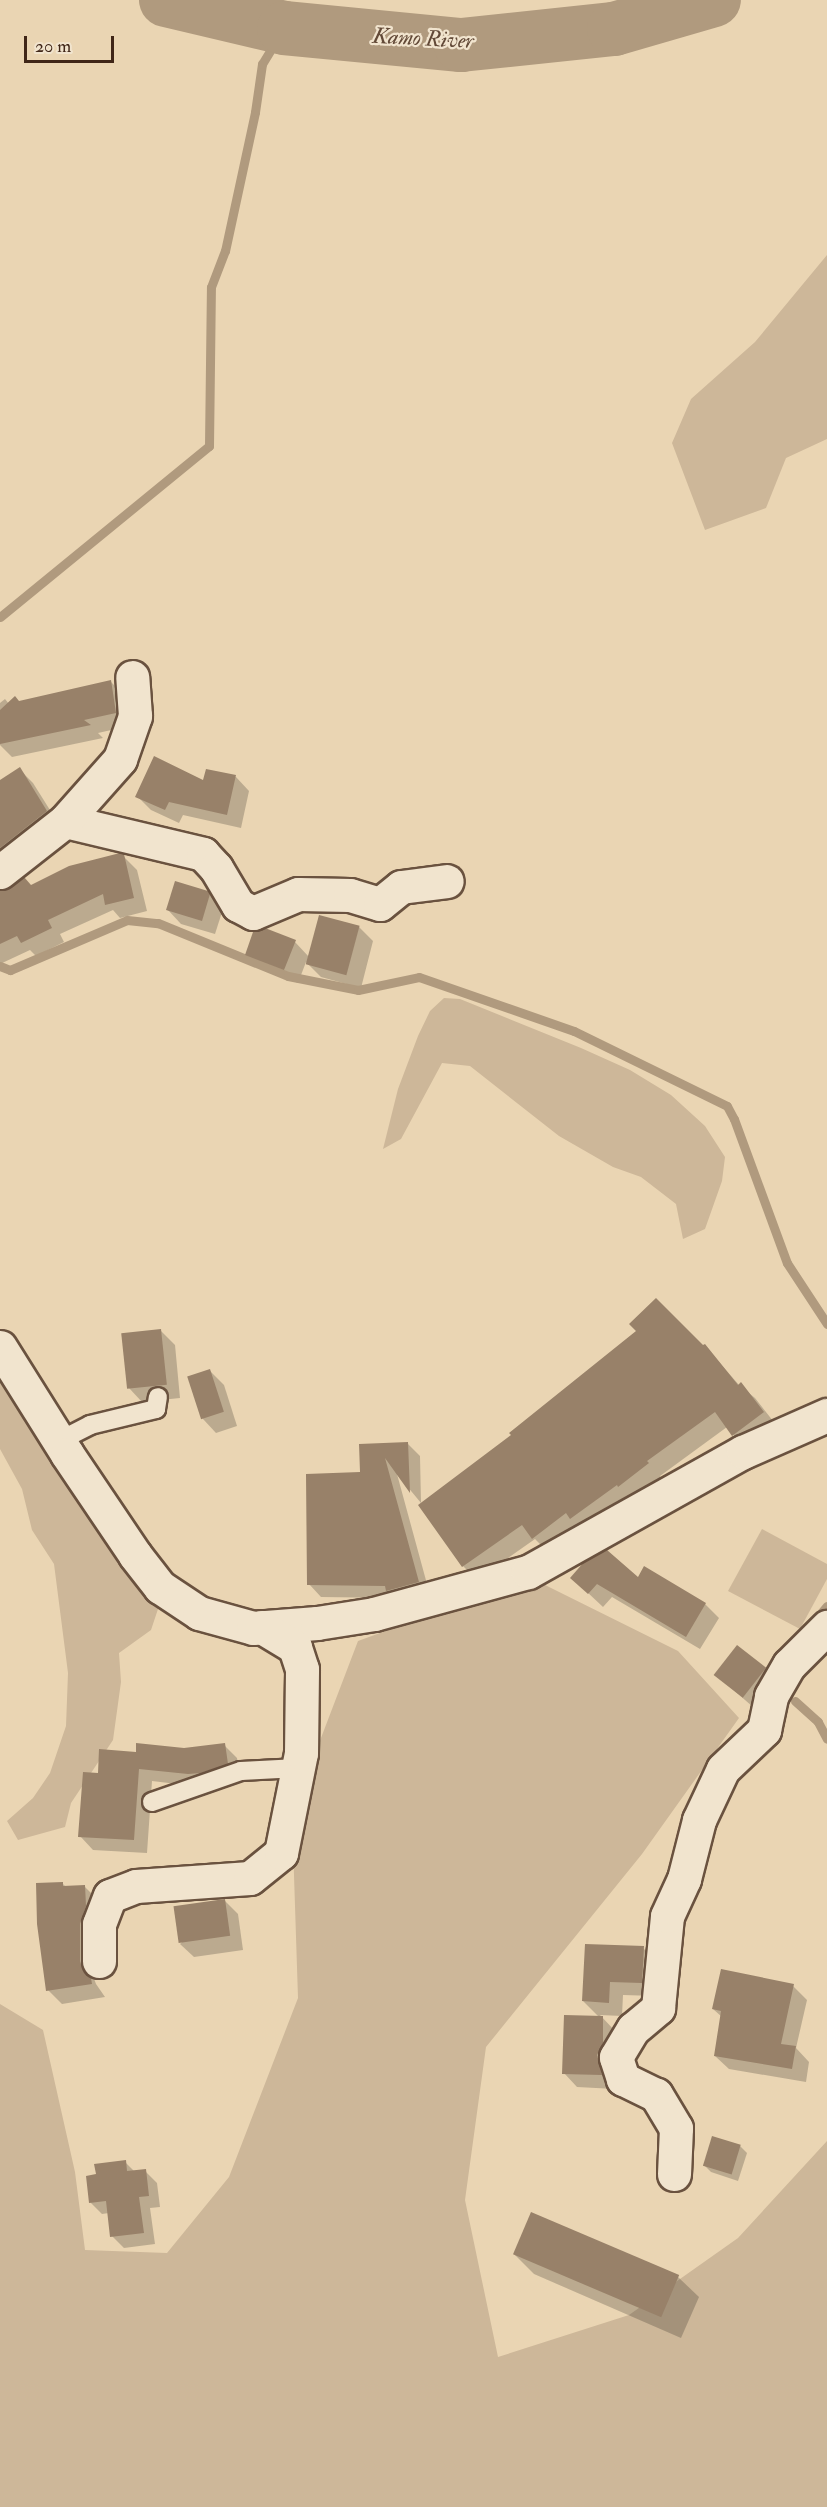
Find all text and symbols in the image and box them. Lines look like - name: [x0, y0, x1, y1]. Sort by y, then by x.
- water label: Kamo River: [372, 23, 474, 55]
- scale bar: [27, 24, 117, 62]
- text: 20 m: [35, 35, 71, 58]

